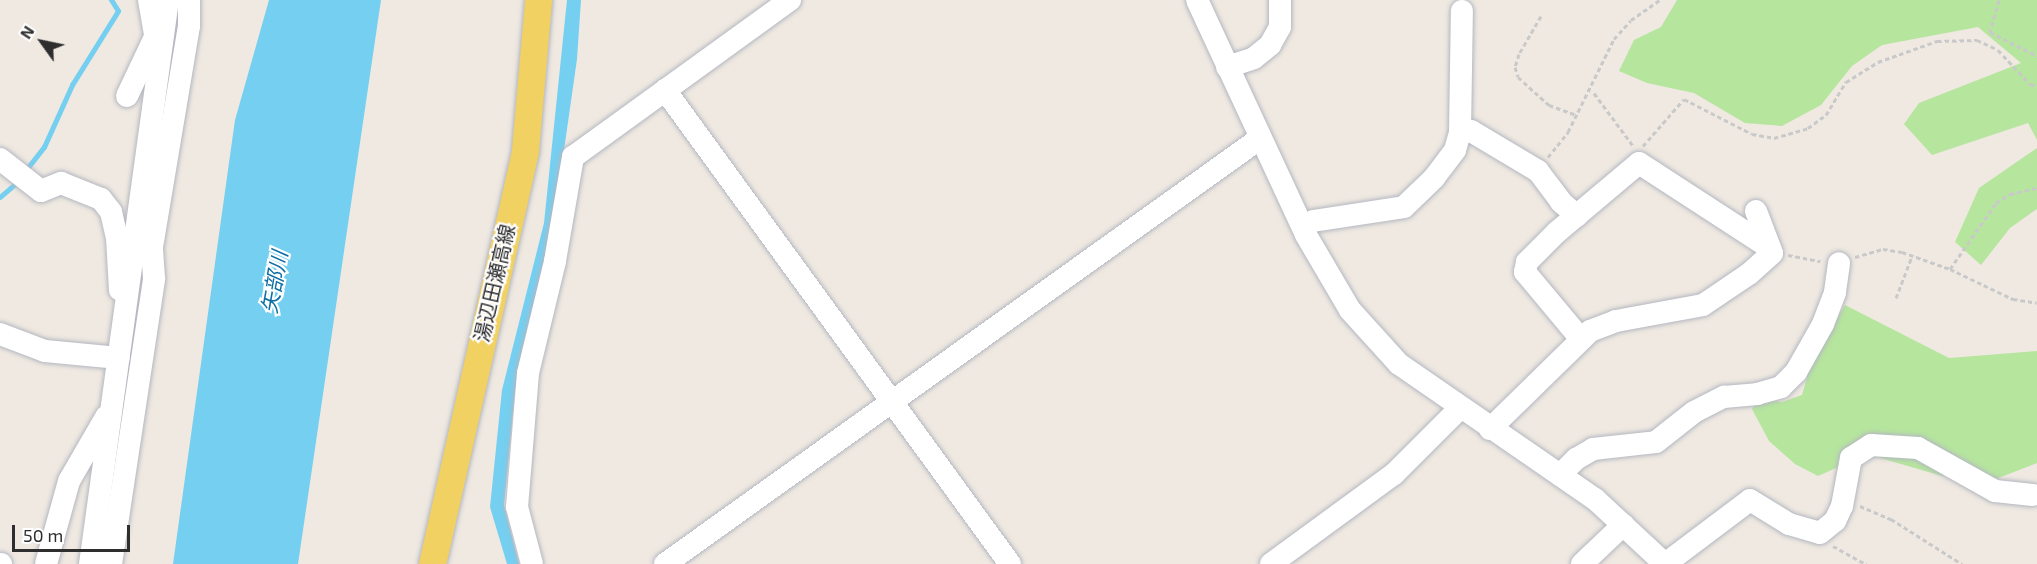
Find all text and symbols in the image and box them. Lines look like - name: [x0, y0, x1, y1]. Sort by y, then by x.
- north arrow: [12, 12, 72, 72]
- text: N: [15, 22, 38, 42]
- street label: 湯辺田瀬高線: [469, 222, 519, 344]
- water label: 矢部川: [256, 249, 292, 315]
- scale bar: [15, 513, 134, 551]
- text: 50 m: [23, 524, 63, 546]

